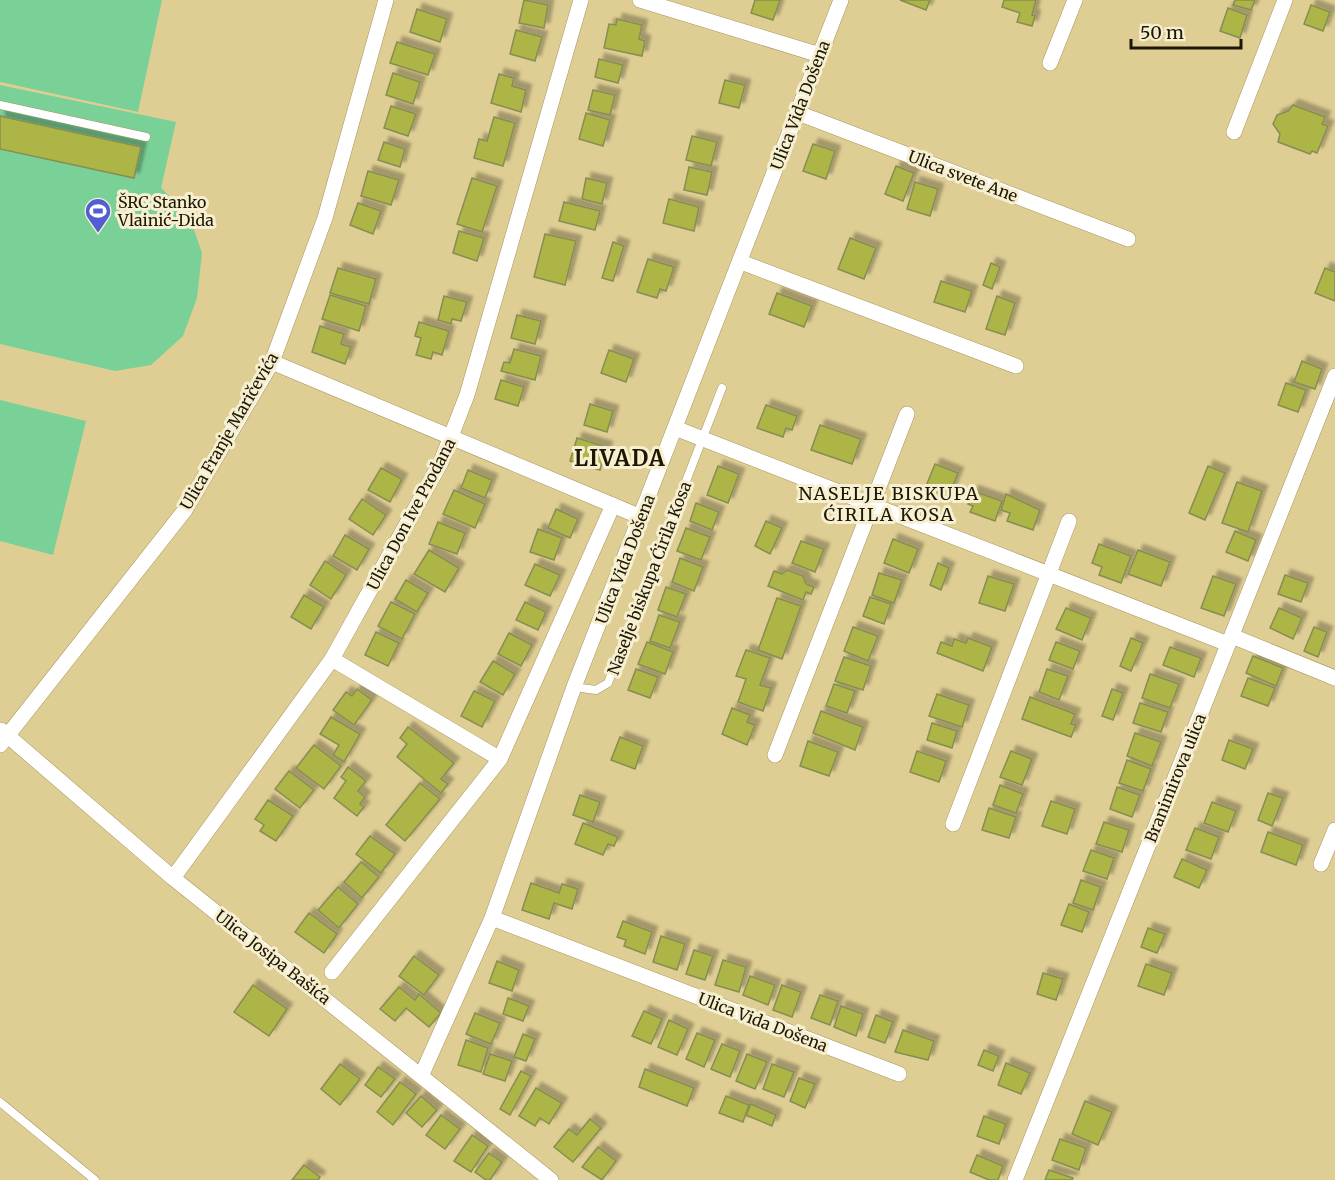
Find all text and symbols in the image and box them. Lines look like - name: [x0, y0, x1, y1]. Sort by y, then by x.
- scale bar: [1131, 12, 1240, 50]
- text: 50 m: [1140, 21, 1184, 44]
- street label: Ulica Vida Došena: [766, 37, 834, 173]
- street label: Ulica svete Ane: [905, 146, 1021, 206]
- place label: ŠRC Stanko Vlainić-Dida: [117, 192, 214, 230]
- sports icon: ŠRC Stanko Vlainić-Dida: [83, 196, 113, 234]
- street label: Ulica Franje Maričevića: [176, 348, 282, 513]
- street label: Ulica Don Ive Prodana: [362, 434, 460, 593]
- district label: LIVADA: [574, 444, 666, 472]
- street label: Naselje biskupa Ćirila Kosa: [603, 478, 695, 678]
- district label: NASELJE BISKUPA ĆIRILA KOSA: [798, 482, 980, 526]
- street label: Ulica Vida Došena: [591, 491, 659, 627]
- street label: Branimirova ulica: [1140, 710, 1210, 845]
- street label: Ulica Josipa Bašića: [211, 906, 335, 1009]
- street label: Ulica Vida Došena: [695, 988, 831, 1056]

